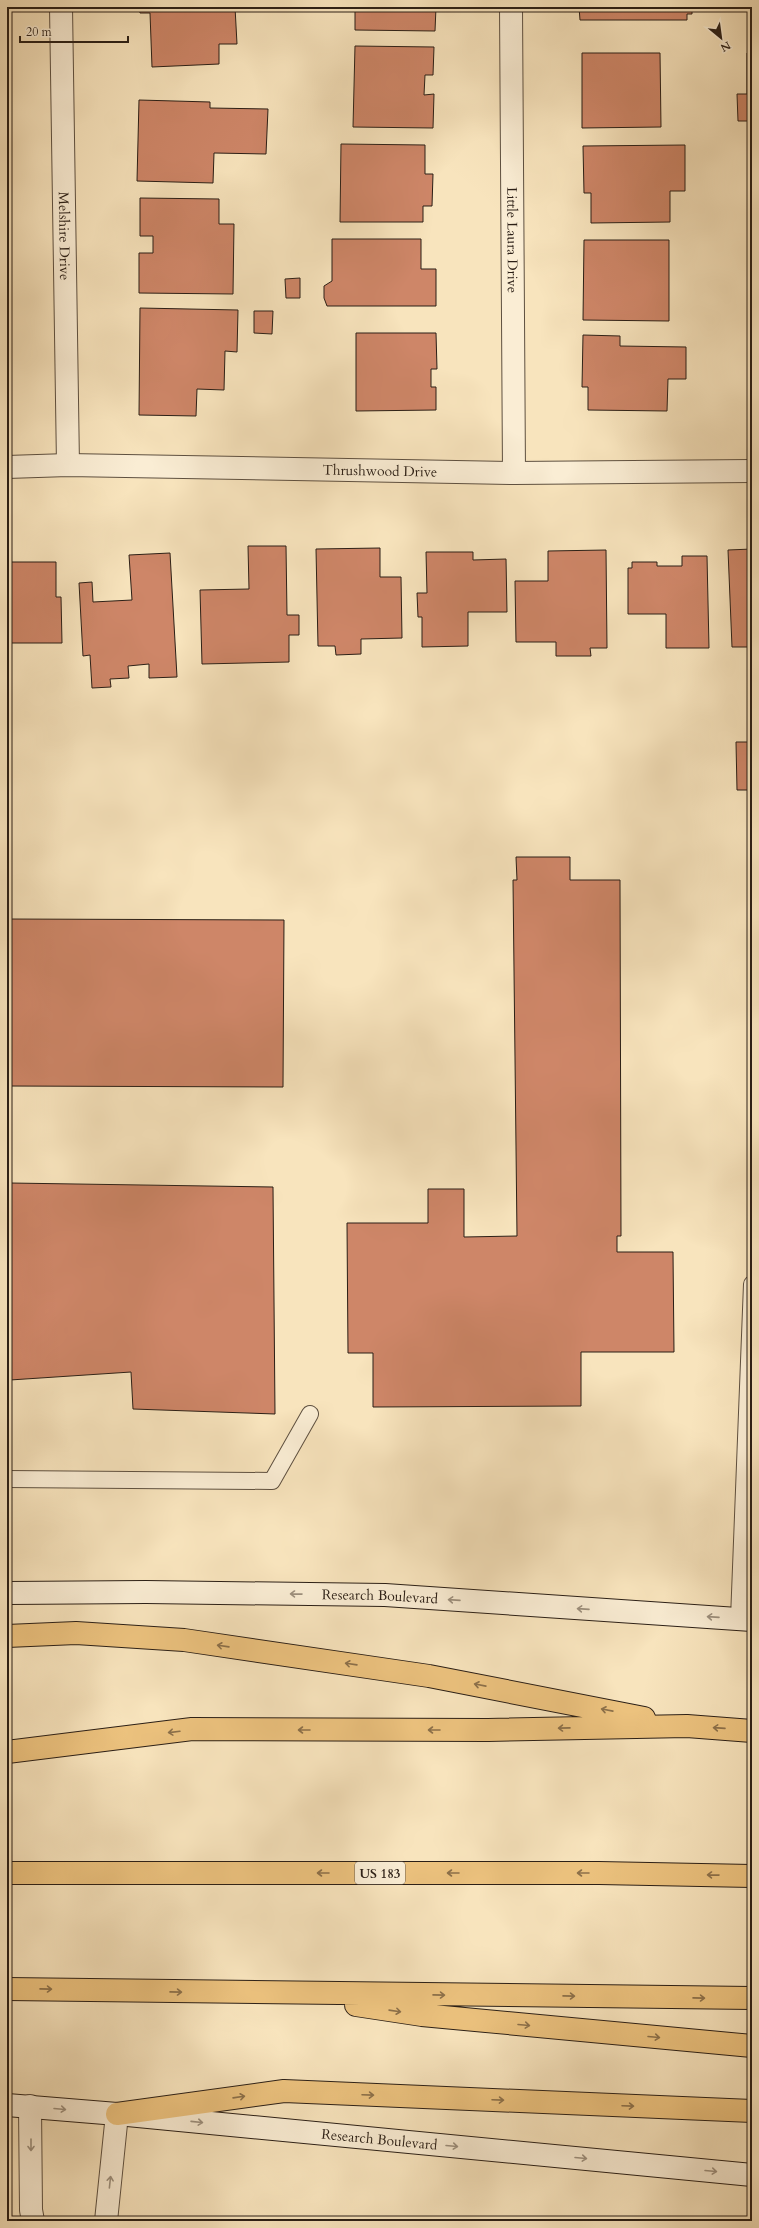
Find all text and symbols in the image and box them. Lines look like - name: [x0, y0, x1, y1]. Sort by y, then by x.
- scale bar: [20, 18, 128, 44]
- north arrow: [701, 18, 741, 58]
- text: 20 m: [26, 24, 53, 40]
- text: N: [717, 37, 733, 55]
- street label: Little Laura Drive: [502, 187, 522, 293]
- street label: Melshire Drive: [54, 192, 74, 280]
- street label: Thrushwood Drive: [322, 461, 437, 482]
- street label: Research Boulevard: [322, 1585, 439, 1609]
- one-way arrow: [290, 1590, 303, 1598]
- one-way arrow: [448, 1596, 461, 1603]
- one-way arrow: [577, 1605, 590, 1612]
- one-way arrow: [707, 1614, 720, 1621]
- one-way arrow: [217, 1642, 230, 1650]
- one-way arrow: [345, 1660, 358, 1668]
- one-way arrow: [474, 1681, 487, 1689]
- one-way arrow: [601, 1706, 614, 1714]
- one-way arrow: [558, 1724, 571, 1732]
- one-way arrow: [713, 1725, 726, 1732]
- one-way arrow: [298, 1726, 311, 1734]
- one-way arrow: [428, 1726, 441, 1734]
- one-way arrow: [168, 1728, 181, 1735]
- road number: US 183: [355, 1862, 405, 1884]
- one-way arrow: [317, 1869, 330, 1877]
- one-way arrow: [447, 1869, 460, 1877]
- one-way arrow: [577, 1869, 590, 1877]
- one-way arrow: [707, 1872, 720, 1879]
- one-way arrow: [39, 1985, 52, 1993]
- one-way arrow: [169, 1988, 182, 1995]
- one-way arrow: [432, 1991, 445, 1999]
- one-way arrow: [562, 1992, 575, 2000]
- one-way arrow: [692, 1994, 705, 2002]
- one-way arrow: [388, 2007, 401, 2015]
- one-way arrow: [518, 2021, 531, 2028]
- one-way arrow: [647, 2033, 660, 2041]
- one-way arrow: [361, 2091, 374, 2099]
- one-way arrow: [232, 2093, 245, 2101]
- one-way arrow: [491, 2097, 504, 2104]
- one-way arrow: [621, 2102, 634, 2110]
- one-way arrow: [53, 2105, 66, 2112]
- one-way arrow: [190, 2118, 203, 2126]
- street label: Research Boulevard: [320, 2125, 439, 2155]
- one-way arrow: [27, 2138, 34, 2151]
- one-way arrow: [445, 2143, 458, 2150]
- one-way arrow: [575, 2155, 588, 2162]
- one-way arrow: [704, 2167, 717, 2174]
- one-way arrow: [106, 2176, 113, 2189]

